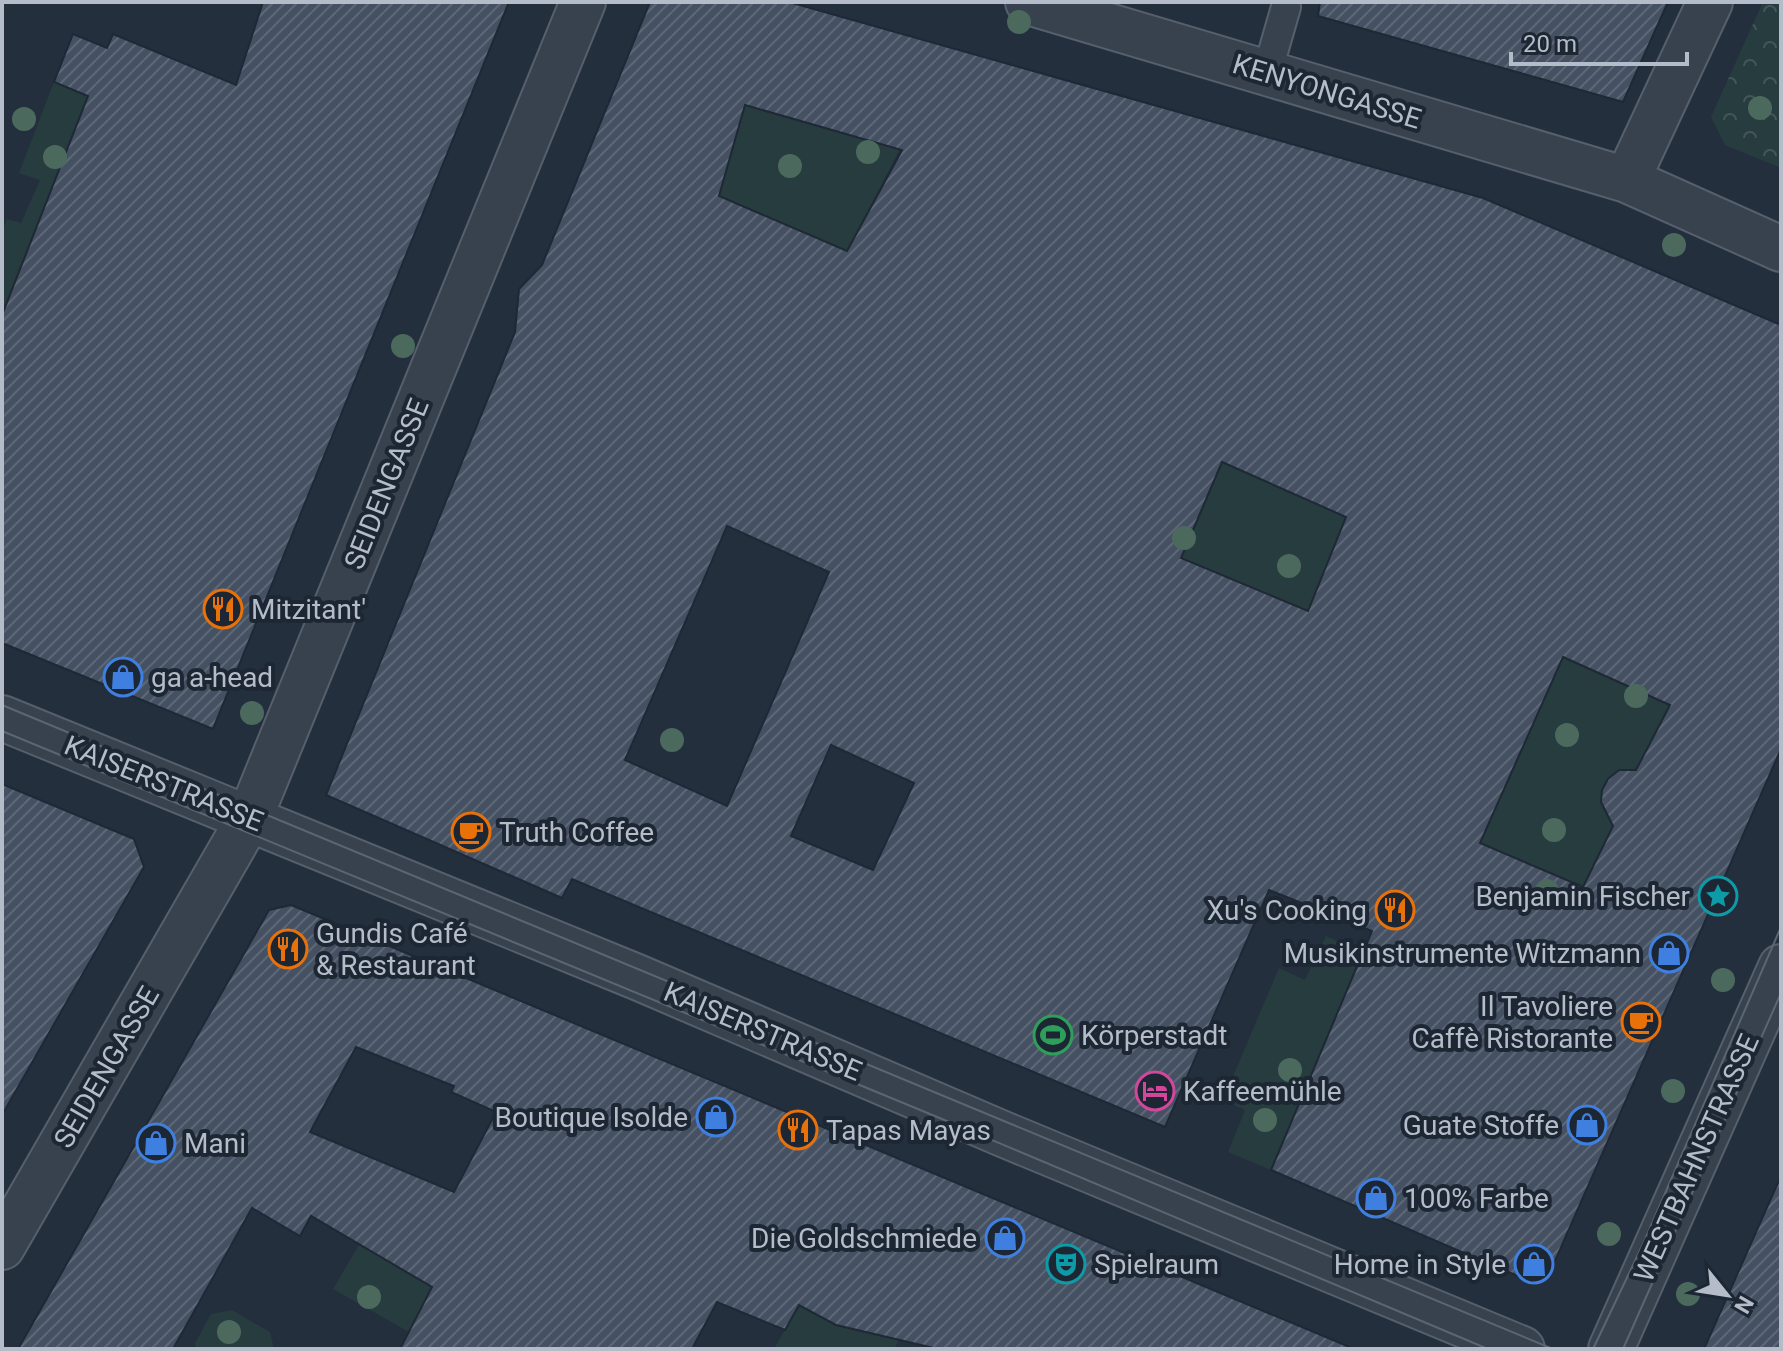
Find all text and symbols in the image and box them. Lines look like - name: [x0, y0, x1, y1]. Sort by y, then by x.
- scale bar: [1511, 16, 1687, 66]
- text: 20 m: [1523, 30, 1577, 58]
- street label: KENYONGASSE: [1229, 47, 1425, 136]
- street label: SEIDENGASSE: [337, 394, 436, 574]
- restaurant icon: Mitzitant': [202, 588, 244, 630]
- place label: Mitzitant': [251, 593, 366, 626]
- shop icon: ga a-head: [102, 656, 144, 698]
- place label: ga a-head: [151, 661, 273, 694]
- street label: KAISERSTRASSE: [60, 729, 268, 838]
- cafe icon: Truth Coffee: [450, 811, 492, 853]
- place label: Truth Coffee: [499, 816, 654, 849]
- place icon: Benjamin Fischer: [1697, 875, 1739, 917]
- place label: Benjamin Fischer: [1475, 880, 1691, 913]
- restaurant icon: Xu's Cooking: [1374, 889, 1416, 931]
- place label: Xu's Cooking: [1207, 894, 1367, 927]
- place label: Gundis Café & Restaurant: [316, 917, 476, 982]
- restaurant icon: Gundis Café & Restaurant: [267, 928, 309, 970]
- shop icon: Musikinstrumente Witzmann: [1648, 932, 1690, 974]
- place label: Musikinstrumente Witzmann: [1284, 937, 1641, 970]
- street label: KAISERSTRASSE: [659, 975, 866, 1088]
- street label: SEIDENGASSE: [47, 981, 166, 1154]
- place label: Il Tavoliere Caffè Ristorante: [1412, 990, 1613, 1055]
- cafe icon: Il Tavoliere Caffè Ristorante: [1620, 1001, 1662, 1043]
- sports icon: Körperstadt: [1032, 1014, 1074, 1056]
- place label: Körperstadt: [1081, 1019, 1228, 1052]
- street label: WESTBAHNSTRASSE: [1627, 1029, 1766, 1287]
- hotel icon: Kaffeemühle: [1134, 1070, 1176, 1112]
- place label: Kaffeemühle: [1183, 1075, 1342, 1108]
- shop icon: Boutique Isolde: [695, 1096, 737, 1138]
- place label: Boutique Isolde: [495, 1101, 688, 1134]
- shop icon: Guate Stoffe: [1566, 1104, 1608, 1146]
- restaurant icon: Tapas Mayas: [777, 1109, 819, 1151]
- place label: Guate Stoffe: [1403, 1109, 1559, 1142]
- place label: Tapas Mayas: [826, 1114, 991, 1147]
- shop icon: Mani: [135, 1122, 177, 1164]
- place label: Mani: [184, 1127, 246, 1160]
- shop icon: 100% Farbe: [1355, 1177, 1397, 1219]
- place label: 100% Farbe: [1404, 1182, 1549, 1215]
- shop icon: Die Goldschmiede: [984, 1217, 1026, 1259]
- place label: Die Goldschmiede: [751, 1222, 977, 1255]
- theatre icon: Spielraum: [1045, 1243, 1087, 1285]
- shop icon: Home in Style: [1513, 1243, 1555, 1285]
- place label: Spielraum: [1094, 1248, 1219, 1281]
- place label: Home in Style: [1334, 1248, 1506, 1281]
- north arrow: [1687, 1255, 1767, 1335]
- text: N: [1729, 1292, 1759, 1318]

